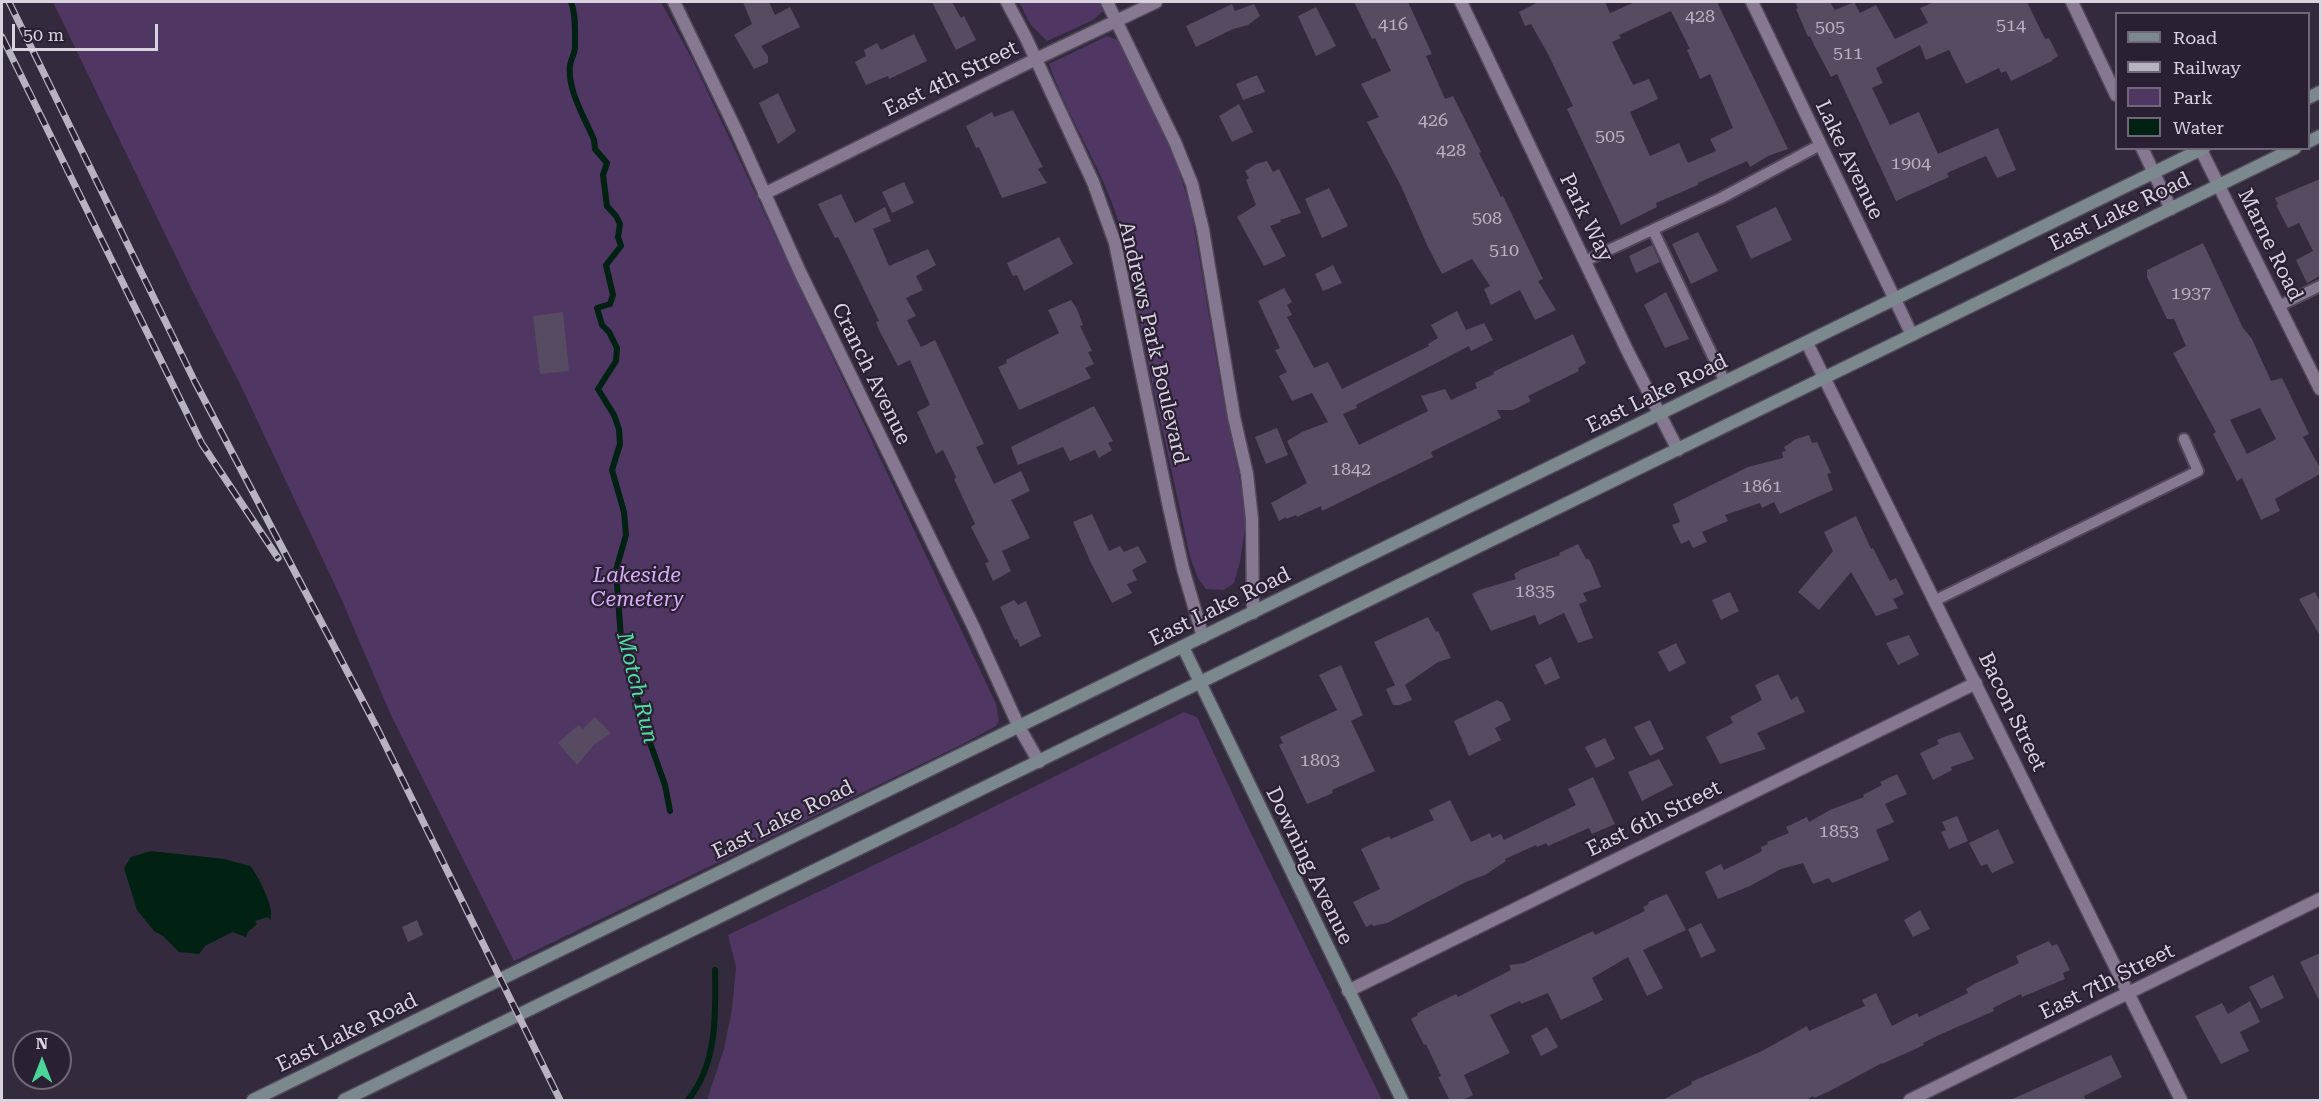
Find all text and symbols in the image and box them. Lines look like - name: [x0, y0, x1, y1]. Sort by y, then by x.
- house number: 428: [1685, 6, 1715, 28]
- scale bar: [15, 12, 160, 50]
- legend: [2115, 12, 2310, 150]
- house number: 416: [1378, 14, 1408, 36]
- house number: 514: [1996, 15, 2026, 37]
- house number: 505: [1815, 17, 1845, 39]
- text: 50 m: [23, 24, 64, 45]
- text: Road: [2173, 27, 2217, 48]
- street label: East 4th Street: [880, 36, 1022, 122]
- house number: 511: [1833, 43, 1863, 65]
- text: Railway: [2173, 57, 2241, 78]
- text: Park: [2173, 87, 2213, 108]
- street label: Lake Avenue: [1809, 96, 1889, 224]
- house number: 426: [1418, 110, 1448, 132]
- text: Water: [2173, 117, 2224, 138]
- house number: 505: [1595, 126, 1625, 148]
- house number: 428: [1436, 140, 1466, 162]
- house number: 1904: [1891, 153, 1931, 175]
- street label: East Lake Road: [2045, 167, 2195, 257]
- street label: Park Way: [1554, 170, 1618, 266]
- street label: Marne Road: [2232, 185, 2308, 305]
- house number: 508: [1472, 208, 1502, 230]
- street label: Andrews Park Boulevard: [1113, 219, 1193, 467]
- house number: 510: [1489, 240, 1519, 262]
- house number: 1937: [2171, 283, 2211, 305]
- street label: Cranch Avenue: [826, 299, 916, 449]
- street label: East Lake Road: [1582, 349, 1732, 439]
- house number: 1842: [1331, 459, 1371, 481]
- house number: 1861: [1742, 476, 1782, 498]
- street label: East Lake Road: [1145, 562, 1295, 652]
- park label: Lakeside Cemetery: [591, 563, 683, 613]
- house number: 1835: [1515, 581, 1555, 603]
- water label: Motch Run: [610, 630, 664, 746]
- street label: Bacon Street: [1972, 649, 2052, 775]
- house number: 1803: [1300, 750, 1340, 772]
- street label: East Lake Road: [708, 775, 858, 865]
- street label: East 6th Street: [1583, 776, 1725, 862]
- street label: Downing Avenue: [1260, 783, 1358, 949]
- house number: 1853: [1819, 821, 1859, 843]
- street label: East 7th Street: [2036, 939, 2178, 1025]
- street label: East Lake Road: [272, 988, 422, 1078]
- north arrow: [12, 1030, 72, 1090]
- text: N: [36, 1034, 48, 1053]

